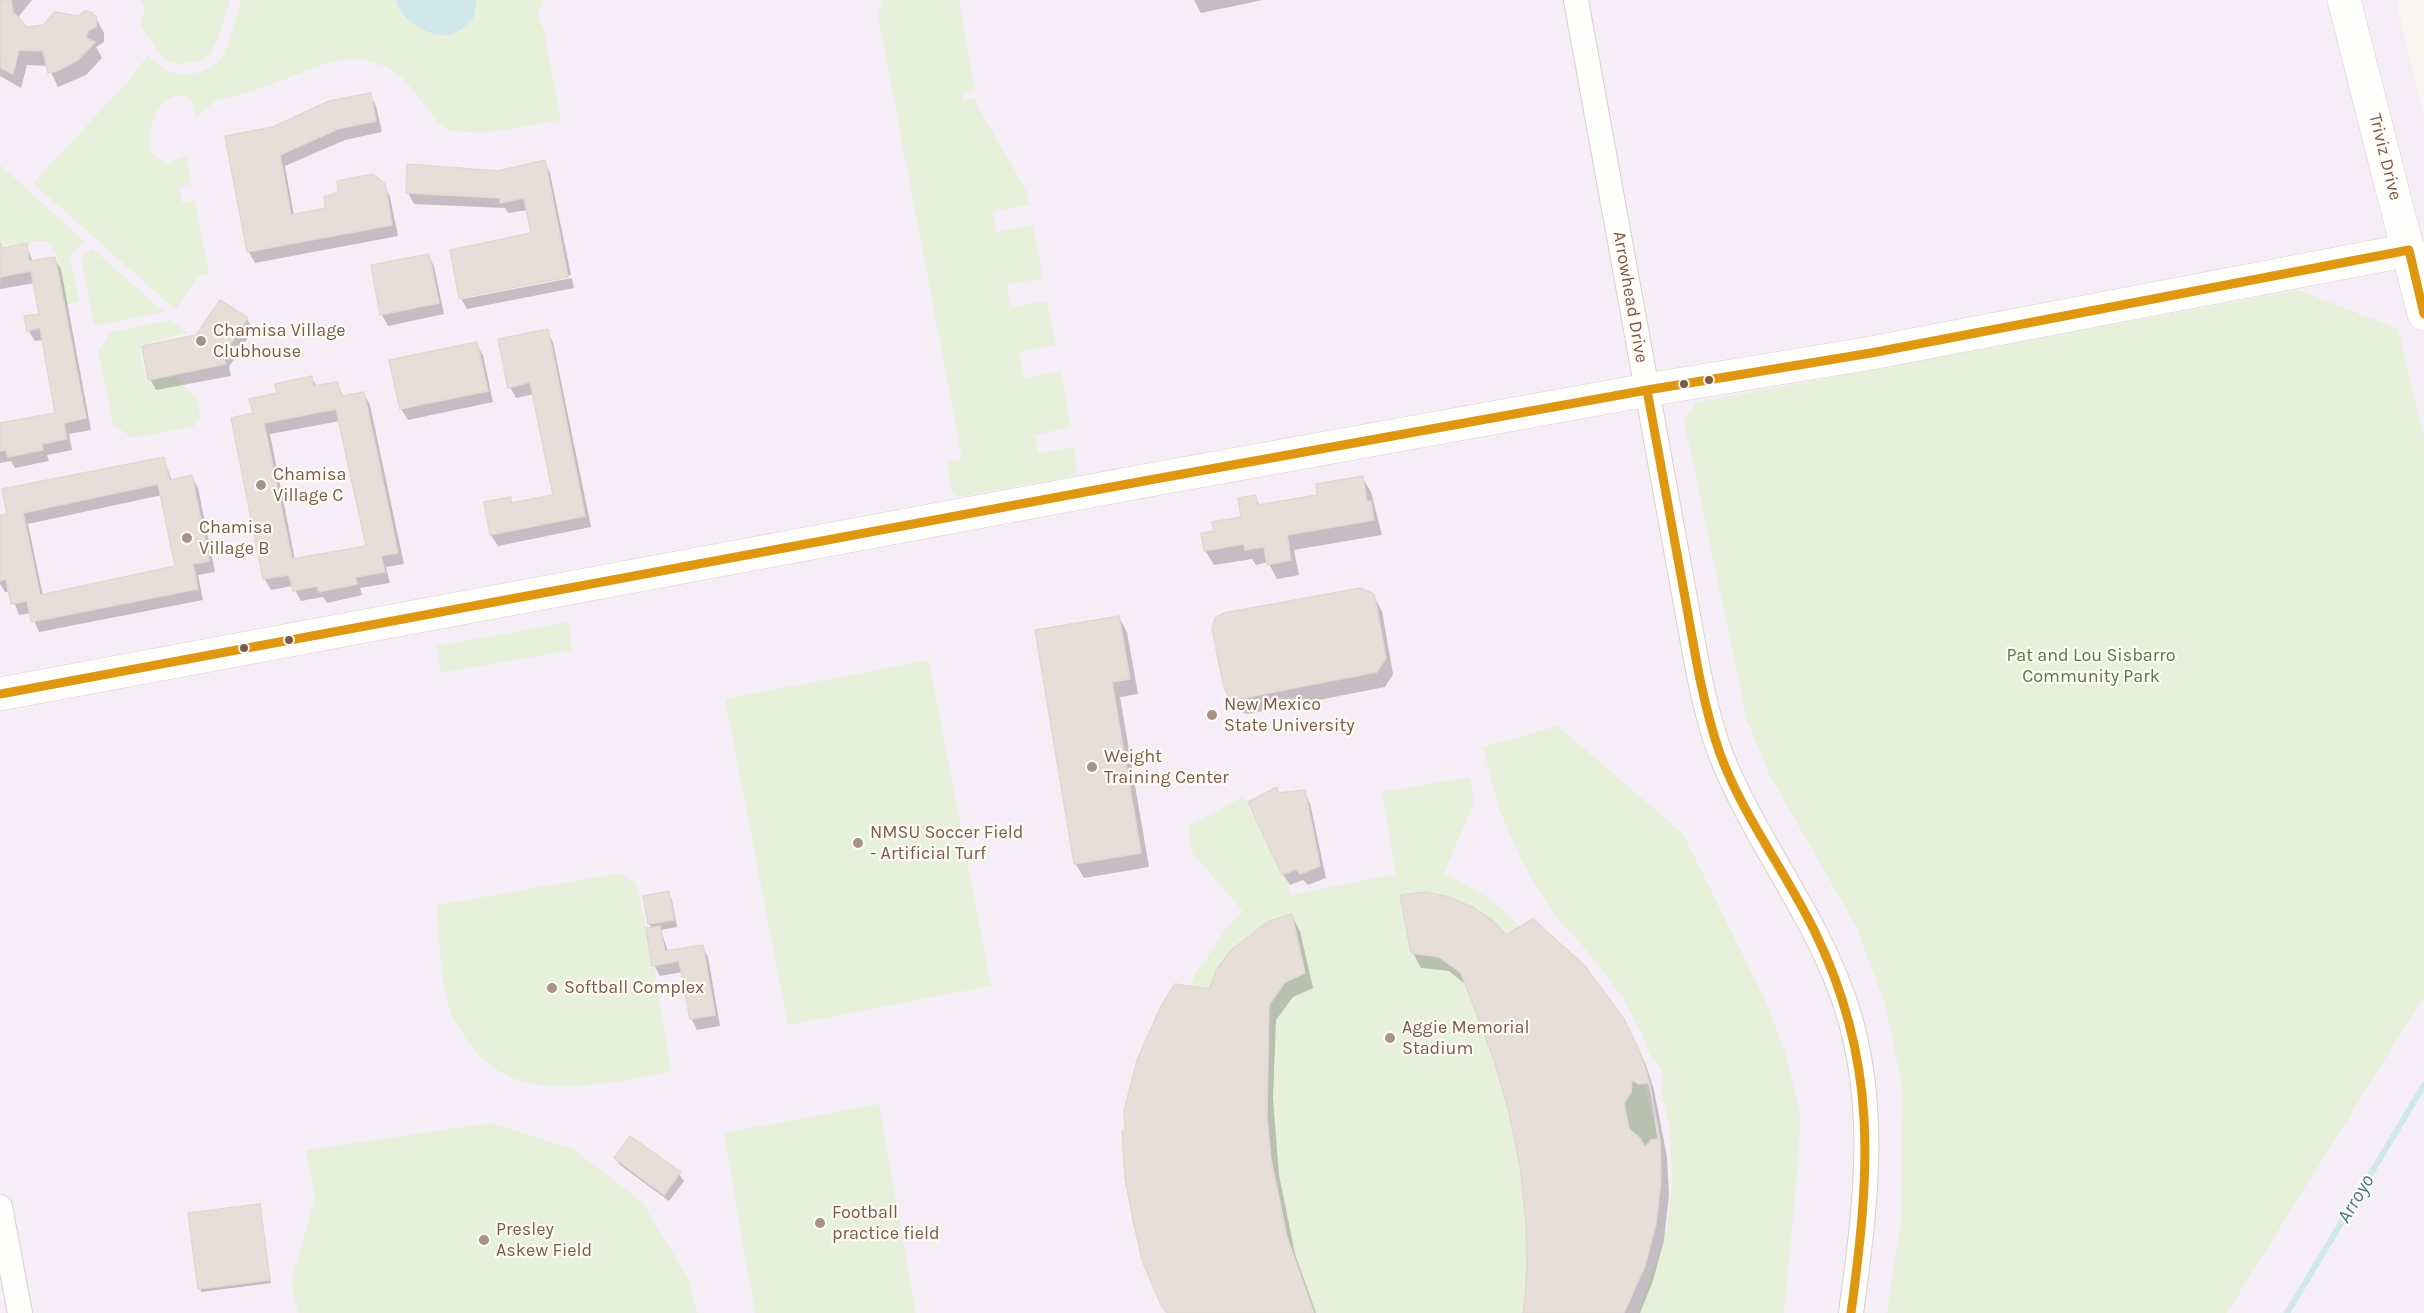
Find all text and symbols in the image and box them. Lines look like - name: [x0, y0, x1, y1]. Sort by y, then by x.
- street label: Triviz Drive: [2364, 111, 2406, 203]
- street label: Arrowhead Drive: [1608, 230, 1652, 364]
- place label: Chamisa Village Clubhouse: [213, 320, 346, 362]
- marker: Chamisa Village Clubhouse: [194, 334, 208, 348]
- unlabelled marker: [1703, 374, 1715, 386]
- unlabelled marker: [1678, 378, 1690, 390]
- place label: Chamisa Village C: [273, 464, 346, 506]
- marker: Chamisa Village C: [254, 478, 268, 492]
- place label: Chamisa Village B: [199, 517, 272, 560]
- marker: Chamisa Village B: [180, 531, 194, 545]
- unlabelled marker: [283, 634, 295, 646]
- unlabelled marker: [238, 642, 250, 654]
- park label: Pat and Lou Sisbarro Community Park: [2006, 645, 2176, 688]
- place label: New Mexico State University: [1224, 694, 1355, 736]
- marker: New Mexico State University: [1205, 708, 1219, 722]
- place label: Weight Training Center: [1104, 746, 1229, 789]
- marker: Weight Training Center: [1085, 760, 1099, 774]
- place label: NMSU Soccer Field - Artificial Turf: [870, 822, 1024, 864]
- marker: NMSU Soccer Field - Artificial Turf: [851, 836, 865, 850]
- place label: Softball Complex: [564, 977, 704, 999]
- marker: Softball Complex: [545, 981, 559, 995]
- place label: Aggie Memorial Stadium: [1402, 1017, 1530, 1060]
- marker: Aggie Memorial Stadium: [1383, 1031, 1397, 1045]
- water label: Arroyo: [2332, 1170, 2380, 1228]
- place label: Football practice field: [832, 1202, 940, 1244]
- marker: Football practice field: [813, 1216, 827, 1230]
- place label: Presley Askew Field: [496, 1219, 592, 1262]
- marker: Presley Askew Field: [477, 1233, 491, 1247]

